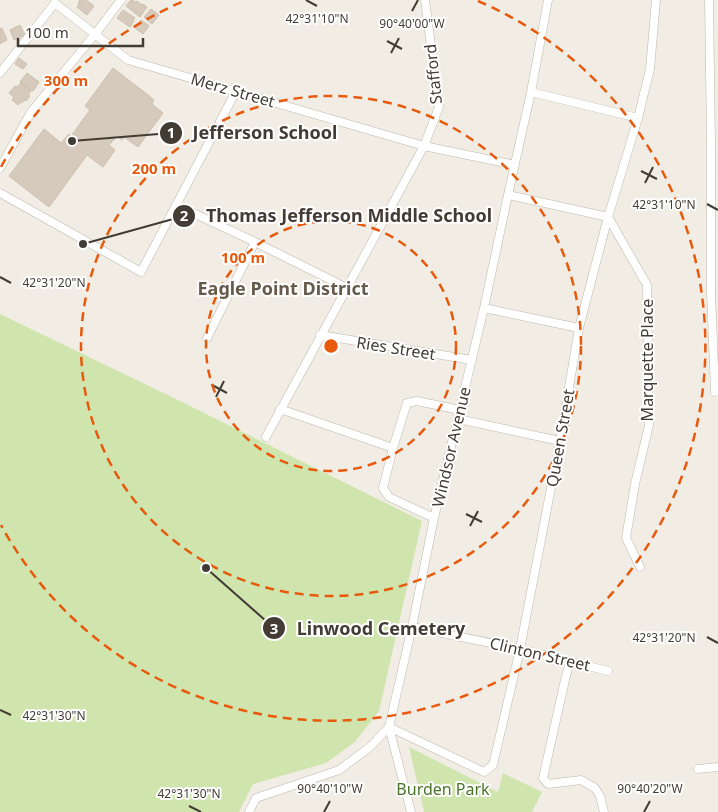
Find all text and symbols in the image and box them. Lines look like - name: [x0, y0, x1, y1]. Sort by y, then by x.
- text: 42°31'10"N: [285, 10, 349, 27]
- scale bar: [18, 15, 142, 47]
- text: 90°40'00"W: [379, 15, 445, 32]
- text: 100 m: [25, 22, 69, 42]
- street label: Stafford: [419, 43, 447, 105]
- street label: Merz Street: [188, 68, 278, 113]
- text: 300 m: [44, 70, 88, 90]
- callout: Jefferson School: [158, 116, 348, 149]
- text: Jefferson School: [191, 120, 337, 144]
- text: 1: [167, 122, 175, 142]
- text: 200 m: [132, 158, 176, 178]
- text: 42°31'10"N: [632, 196, 696, 213]
- callout: Thomas Jefferson Middle School: [171, 199, 502, 232]
- text: Thomas Jefferson Middle School: [206, 203, 492, 227]
- text: 2: [180, 205, 189, 225]
- text: 100 m: [221, 247, 265, 267]
- text: 42°31'20"N: [22, 274, 86, 291]
- district label: Eagle Point District: [198, 276, 369, 300]
- street label: Marquette Place: [636, 299, 658, 421]
- street label: Ries Street: [355, 331, 437, 365]
- centre of rings: [322, 337, 340, 355]
- street label: Windsor Avenue: [426, 385, 476, 509]
- street label: Queen Street: [541, 387, 579, 489]
- callout: Linwood Cemetery: [261, 612, 475, 645]
- text: Linwood Cemetery: [297, 616, 466, 640]
- text: 3: [270, 618, 278, 638]
- text: 42°31'20"N: [632, 629, 696, 646]
- street label: Clinton Street: [488, 632, 593, 676]
- text: 42°31'30"N: [22, 707, 86, 724]
- park label: Burden Park: [396, 778, 490, 800]
- text: 90°40'10"W: [297, 780, 363, 797]
- text: 90°40'20"W: [617, 780, 683, 797]
- text: 42°31'30"N: [157, 785, 221, 802]

